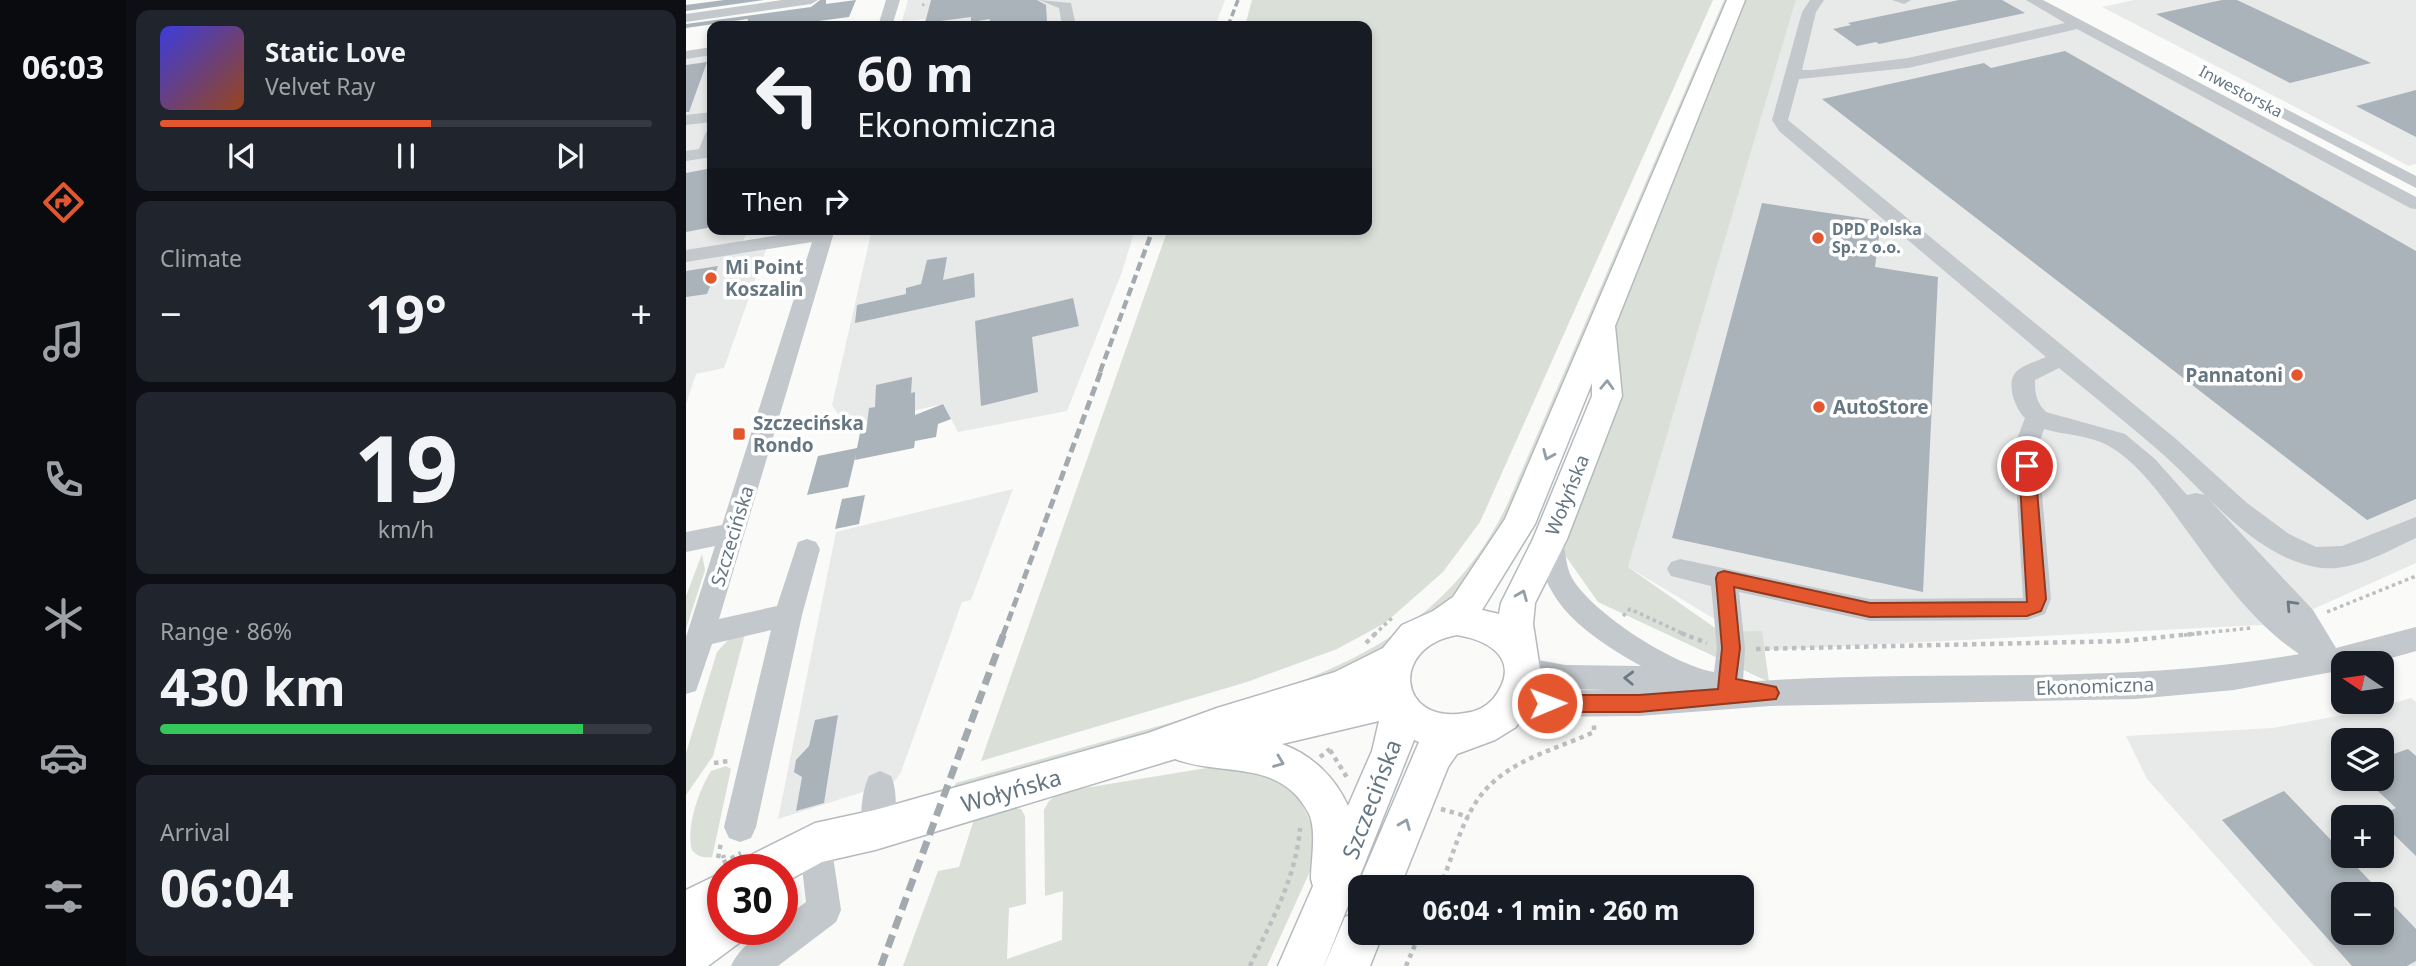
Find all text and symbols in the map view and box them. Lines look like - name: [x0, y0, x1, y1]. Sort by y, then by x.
- text: Static Love: [265, 34, 406, 70]
- text: 60 m: [857, 40, 974, 106]
- text: 06:03: [22, 45, 104, 88]
- icon: left: [742, 49, 833, 140]
- street label: Inwestorska: [2195, 60, 2287, 122]
- text: Velvet Ray: [265, 70, 375, 102]
- text: Ekonomiczna: [857, 103, 1057, 146]
- icon: previous: [223, 137, 261, 175]
- icon: pause: [387, 137, 425, 175]
- icon: next: [551, 137, 589, 175]
- icon: directions: [39, 178, 88, 227]
- icon: right: [817, 182, 855, 220]
- text: Then: [742, 183, 803, 219]
- place label: DPD Polska Sp. z o.o.: [1832, 218, 1922, 258]
- marker: DPD Polska Sp. z o.o.: [1810, 230, 1826, 246]
- text: Climate: [160, 242, 242, 274]
- place label: Mi Point Koszalin: [725, 254, 804, 302]
- marker: Mi Point Koszalin: [703, 270, 719, 286]
- text: 19°: [365, 277, 447, 348]
- text: −: [160, 287, 182, 339]
- text: +: [630, 287, 652, 339]
- icon: music: [39, 317, 88, 366]
- place label: Pannatoni: [2186, 362, 2283, 388]
- marker: Pannatoni: [2289, 367, 2305, 383]
- one-way arrow: [1599, 380, 1614, 391]
- place label: AutoStore: [1833, 394, 1929, 420]
- marker: AutoStore: [1811, 399, 1827, 415]
- text: 19: [354, 405, 458, 529]
- place label: Szczecińska Rondo: [753, 410, 864, 458]
- marker: Szczecińska Rondo: [731, 426, 747, 442]
- pin: [1997, 436, 2057, 496]
- icon: arrive: [2008, 447, 2046, 485]
- one-way arrow: [1542, 448, 1556, 460]
- street label: Wołyńska: [1539, 451, 1595, 539]
- icon: phone: [39, 455, 88, 504]
- street label: Szczecińska: [704, 483, 760, 589]
- text: km/h: [378, 513, 434, 545]
- one-way arrow: [1514, 590, 1528, 603]
- icon: climate: [39, 594, 88, 643]
- one-way arrow: [2287, 600, 2299, 613]
- text: Range · 86%: [160, 615, 292, 647]
- text: 430 km: [160, 650, 346, 721]
- north arrow: [2331, 651, 2394, 714]
- map controls: [2331, 651, 2394, 945]
- position arrow: [1510, 666, 1584, 740]
- one-way arrow: [1623, 670, 1634, 685]
- street label: Ekonomiczna: [2035, 671, 2155, 701]
- button: layers: [2331, 728, 2394, 791]
- icon: car: [39, 733, 88, 782]
- street label: Szczecińska: [1334, 735, 1408, 863]
- one-way arrow: [1273, 754, 1285, 768]
- street label: Wołyńska: [957, 760, 1065, 820]
- button: +: [2331, 805, 2394, 868]
- text: Arrival: [160, 816, 230, 848]
- one-way arrow: [1396, 819, 1410, 831]
- text: 06:04: [160, 851, 294, 922]
- speed limit sign: 30: [707, 854, 798, 945]
- icon: filters: [39, 872, 88, 921]
- button: −: [2331, 882, 2394, 945]
- text: 06:04 · 1 min · 260 m: [1423, 892, 1679, 928]

